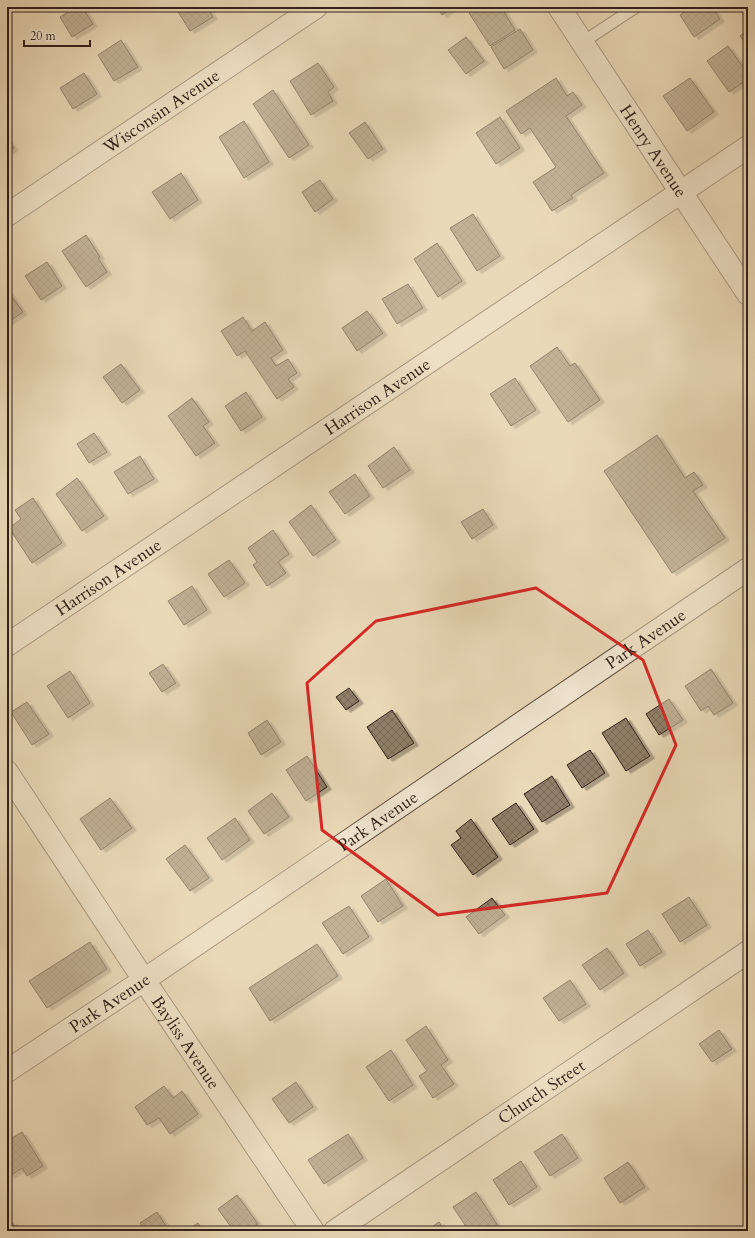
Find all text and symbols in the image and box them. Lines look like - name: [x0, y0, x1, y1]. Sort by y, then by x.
- scale bar: [24, 22, 90, 48]
- text: 20 m: [30, 28, 57, 44]
- street label: Wisconsin Avenue: [98, 64, 224, 159]
- street label: Henry Avenue: [615, 100, 693, 201]
- street label: Harrison Avenue: [320, 352, 435, 440]
- street label: Harrison Avenue: [51, 533, 166, 621]
- street label: Park Avenue: [601, 603, 690, 674]
- street label: Park Avenue: [333, 786, 422, 857]
- street label: Park Avenue: [65, 968, 154, 1038]
- street label: Bayliss Avenue: [146, 991, 226, 1093]
- street label: Church Street: [493, 1054, 590, 1129]

